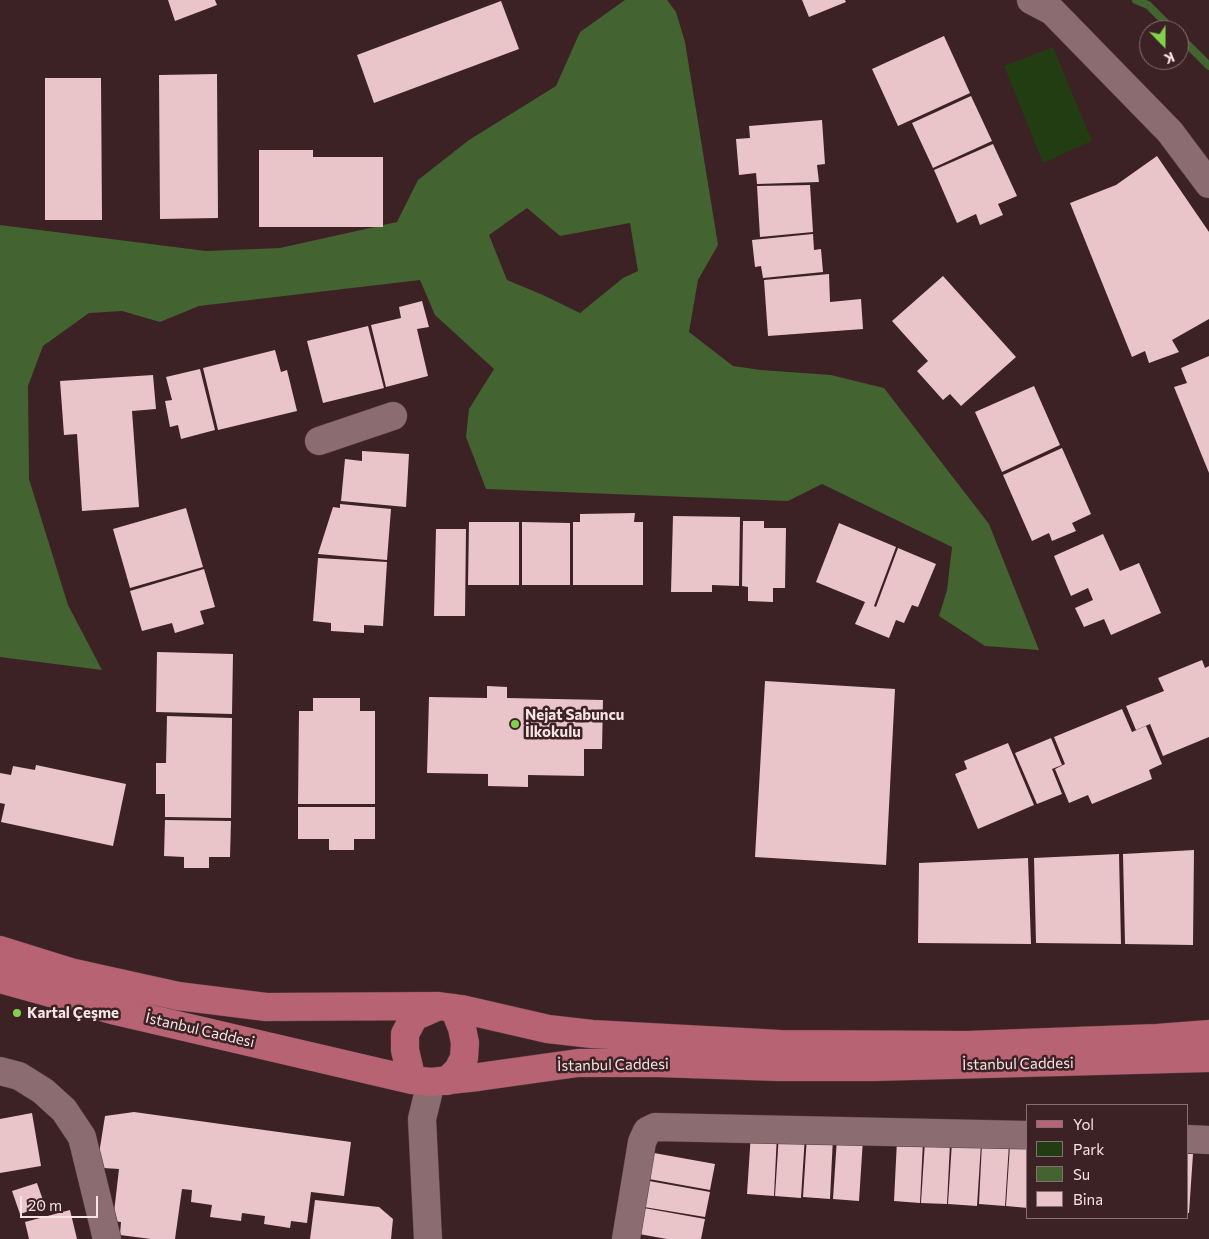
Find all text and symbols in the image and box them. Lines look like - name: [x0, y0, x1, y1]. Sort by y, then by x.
- north arrow: [1139, 20, 1189, 70]
- text: K: [1162, 49, 1177, 68]
- place label: Nejat Sabuncu İlkokulu: [525, 706, 624, 741]
- marker: Nejat Sabuncu İlkokulu: [509, 718, 521, 730]
- place label: Kartal Çeşme: [27, 1004, 119, 1022]
- marker: Kartal Çeşme: [11, 1007, 23, 1019]
- street label: İstanbul Caddesi: [144, 1009, 256, 1051]
- street label: İstanbul Caddesi: [962, 1054, 1074, 1074]
- street label: İstanbul Caddesi: [557, 1055, 669, 1075]
- legend: [1026, 1104, 1189, 1219]
- text: Yol: [1073, 1115, 1094, 1133]
- text: Park: [1073, 1140, 1104, 1158]
- text: Su: [1073, 1165, 1090, 1183]
- scale bar: [22, 1186, 100, 1218]
- text: Bina: [1073, 1190, 1103, 1208]
- text: 20 m: [28, 1196, 62, 1214]

